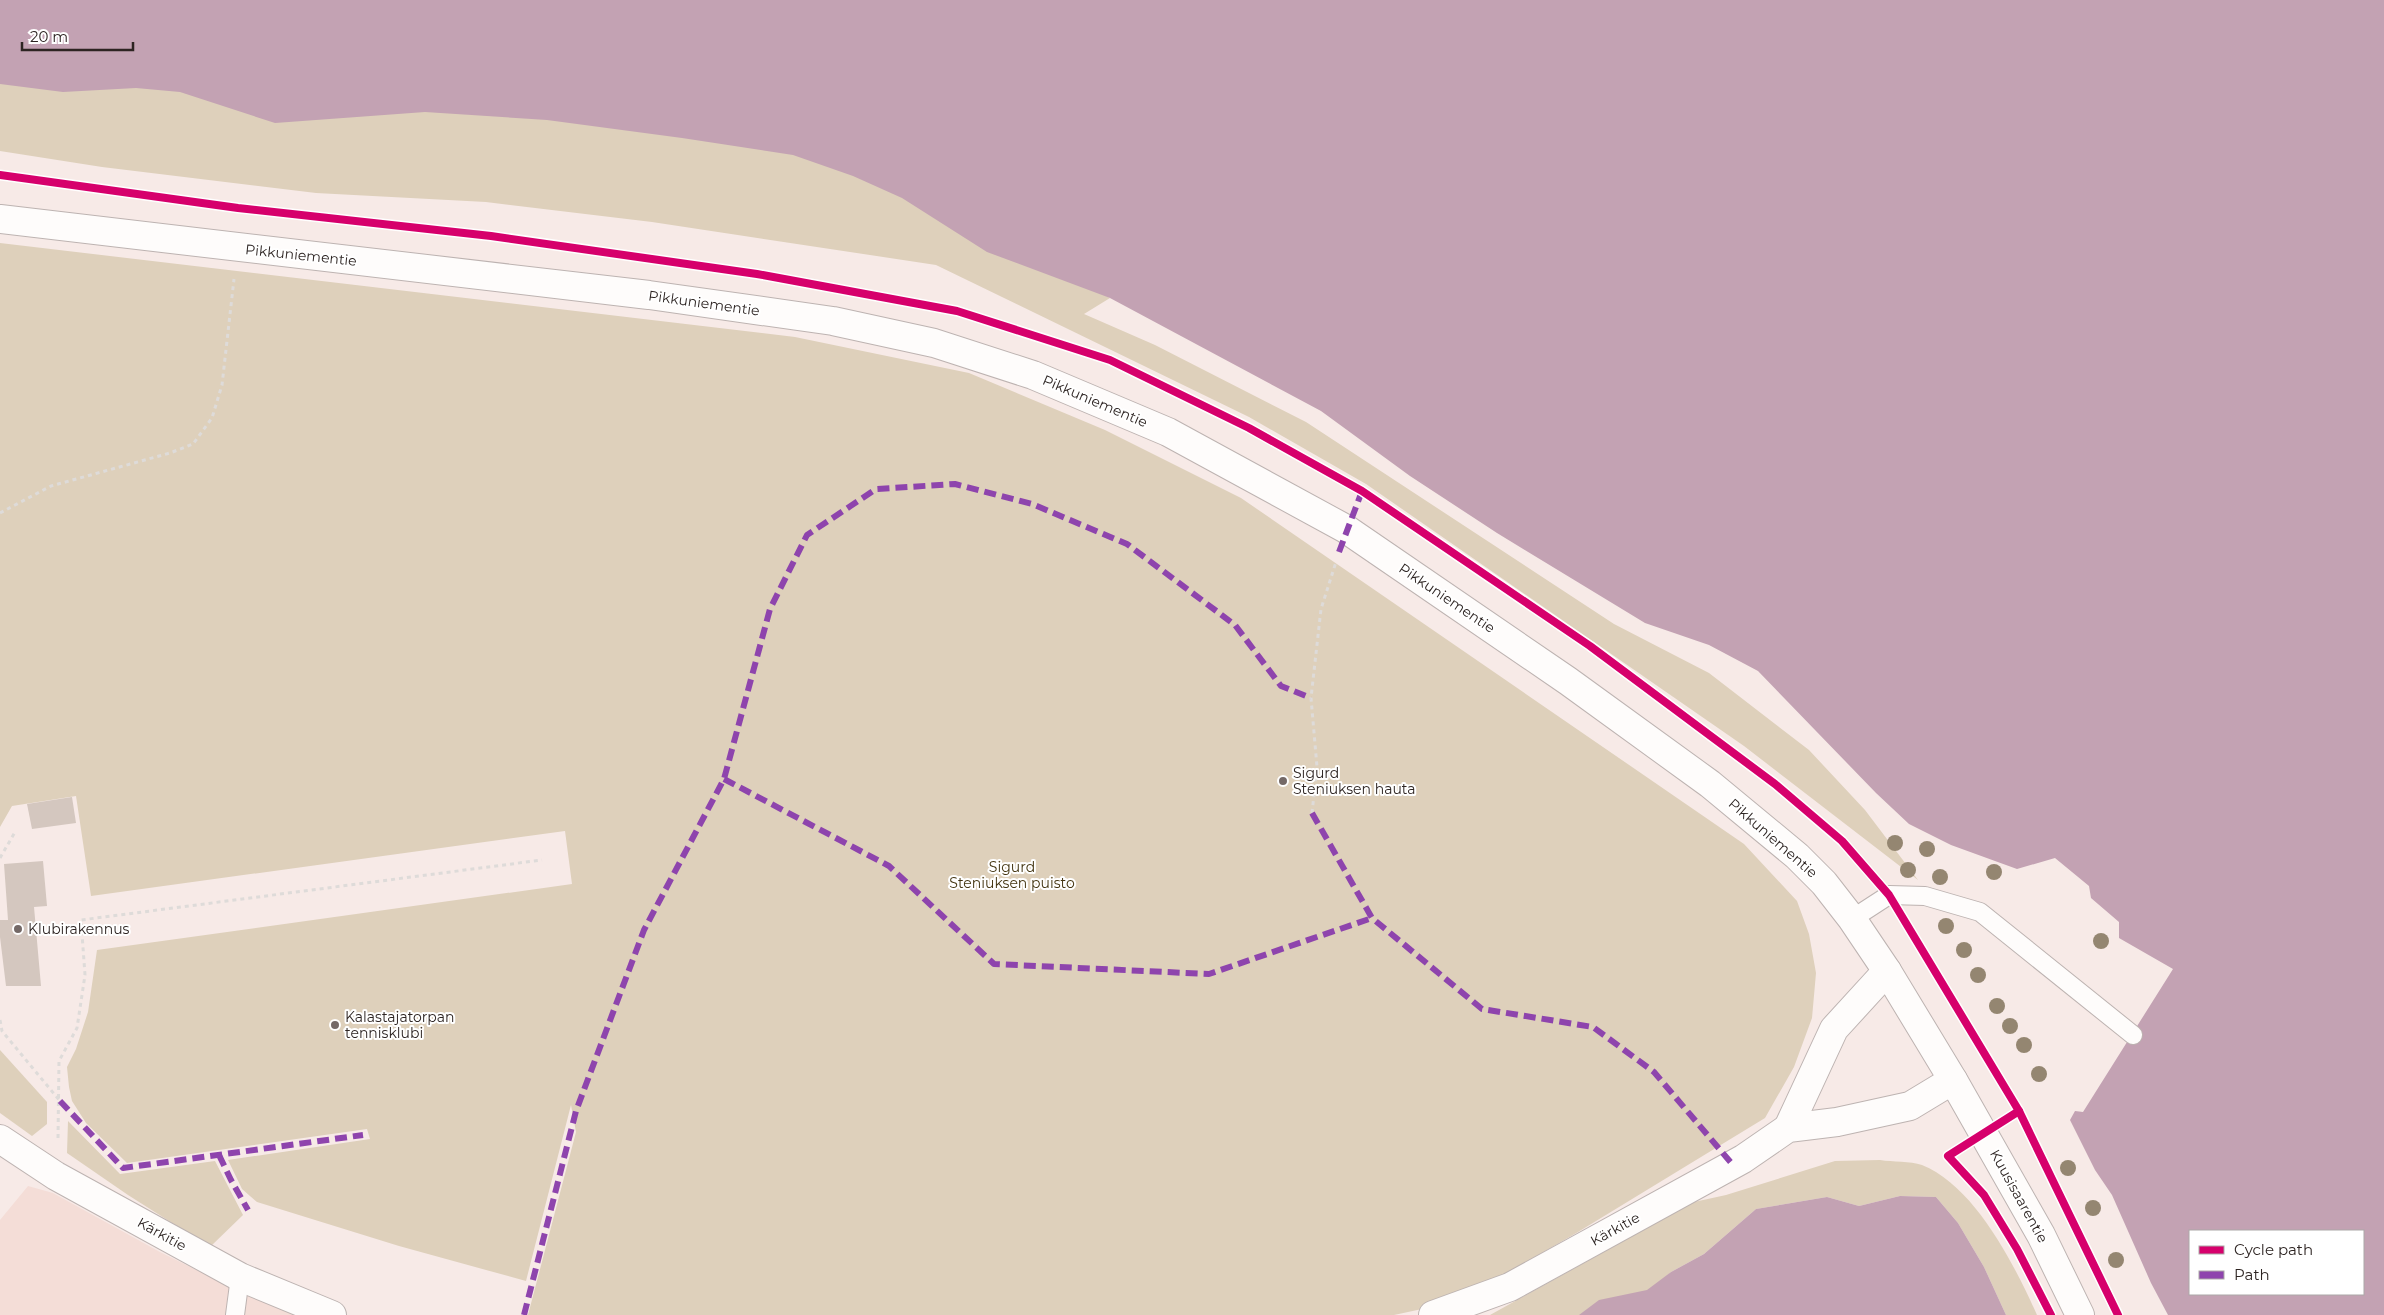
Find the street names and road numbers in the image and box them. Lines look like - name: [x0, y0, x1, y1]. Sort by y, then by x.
- street label: Pikkuniementie: [244, 240, 358, 270]
- street label: Pikkuniementie: [647, 286, 761, 320]
- street label: Pikkuniementie: [1040, 371, 1150, 431]
- street label: Pikkuniementie: [1395, 559, 1499, 637]
- street label: Pikkuniementie: [1725, 794, 1821, 882]
- street label: Kuusisaarentie: [1986, 1146, 2052, 1246]
- street label: Kärkitie: [1587, 1208, 1643, 1250]
- street label: Kärkitie: [134, 1213, 190, 1255]

